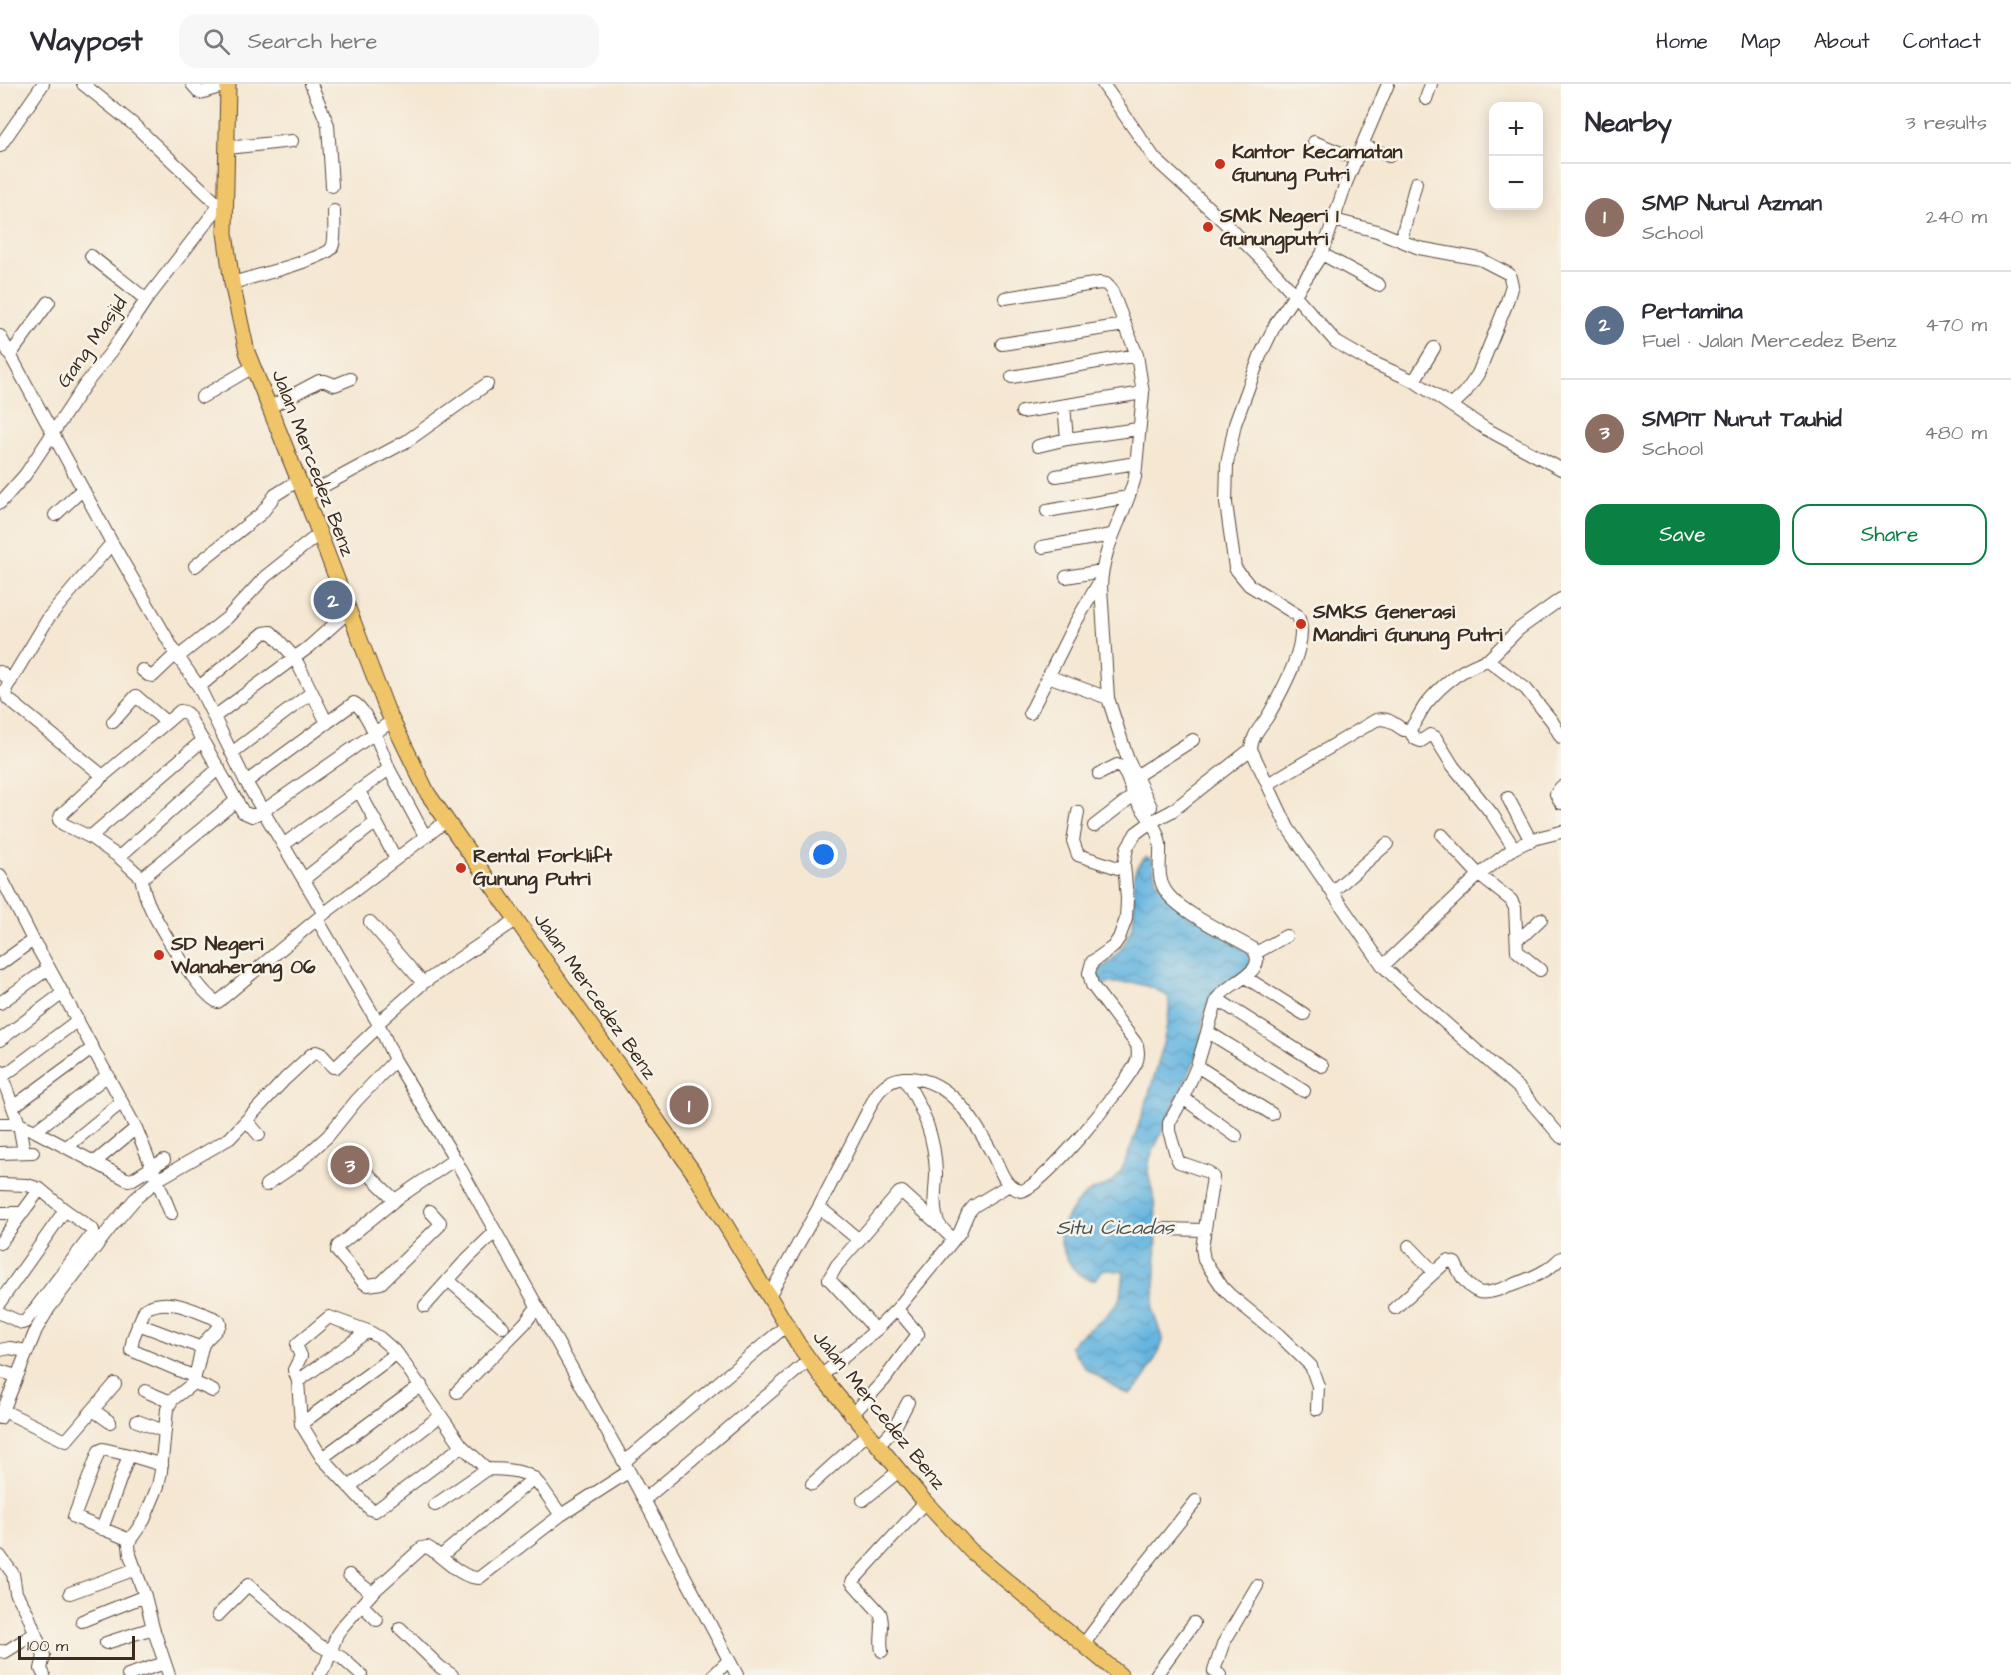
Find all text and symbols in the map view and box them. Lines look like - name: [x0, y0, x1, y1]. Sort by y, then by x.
- search box: [179, 14, 599, 68]
- text: Waypost: [30, 22, 143, 61]
- icon: search: [200, 25, 233, 58]
- text: Search here: [248, 26, 378, 57]
- text: Home: [1656, 27, 1708, 56]
- text: Map: [1741, 27, 1781, 56]
- text: About: [1814, 27, 1870, 56]
- text: Contact: [1903, 27, 1981, 56]
- map controls: [1489, 102, 1543, 210]
- button: +: [1489, 102, 1543, 156]
- text: Nearby: [1585, 105, 1672, 141]
- text: 3 results: [1905, 109, 1987, 137]
- place label: Kantor Kecamatan Gunung Putri: [1232, 138, 1402, 190]
- button: −: [1489, 156, 1543, 210]
- marker: Kantor Kecamatan Gunung Putri: [1213, 157, 1227, 171]
- text: SMP Nurul Azman: [1642, 188, 1822, 219]
- place label: SMK Negeri 1 Gunungputri: [1219, 202, 1339, 254]
- text: 1: [1603, 203, 1606, 231]
- text: 240 m: [1926, 203, 1987, 231]
- text: School: [1642, 219, 1703, 247]
- marker: SMK Negeri 1 Gunungputri: [1201, 220, 1215, 234]
- street label: Gang Masjid: [50, 291, 135, 394]
- text: Pertamina: [1642, 296, 1743, 327]
- text: 2: [1599, 311, 1610, 339]
- text: 470 m: [1925, 311, 1987, 339]
- text: Fuel · Jalan Mercedez Benz: [1642, 327, 1897, 355]
- street label: Jalan Mercedez Benz: [264, 366, 362, 560]
- text: SMPIT Nurut Tauhid: [1642, 404, 1842, 435]
- text: 3: [1599, 419, 1610, 447]
- text: 480 m: [1924, 419, 1987, 447]
- text: School: [1642, 435, 1703, 463]
- button: Save: [1585, 504, 1780, 565]
- button: Share: [1792, 504, 1987, 565]
- pin: 2: [314, 578, 352, 622]
- place label: SMKS Generasi Mandiri Gunung Putri: [1312, 598, 1504, 650]
- marker: SMKS Generasi Mandiri Gunung Putri: [1294, 617, 1308, 631]
- your location: [809, 840, 838, 869]
- place label: Rental Forklift Gunung Putri: [473, 842, 613, 894]
- marker: Rental Forklift Gunung Putri: [454, 861, 468, 875]
- street label: Jalan Mercedez Benz: [527, 907, 663, 1085]
- place label: SD Negeri Wanaherang 06: [170, 930, 316, 982]
- marker: SD Negeri Wanaherang 06: [152, 948, 166, 962]
- pin: 1: [670, 1082, 708, 1128]
- pin: 3: [330, 1142, 370, 1188]
- water label: Situ Cicadas: [1056, 1213, 1176, 1242]
- street label: Jalan Mercedez Benz: [806, 1324, 952, 1496]
- scale bar: [18, 1633, 135, 1660]
- text: 100 m: [27, 1635, 68, 1657]

